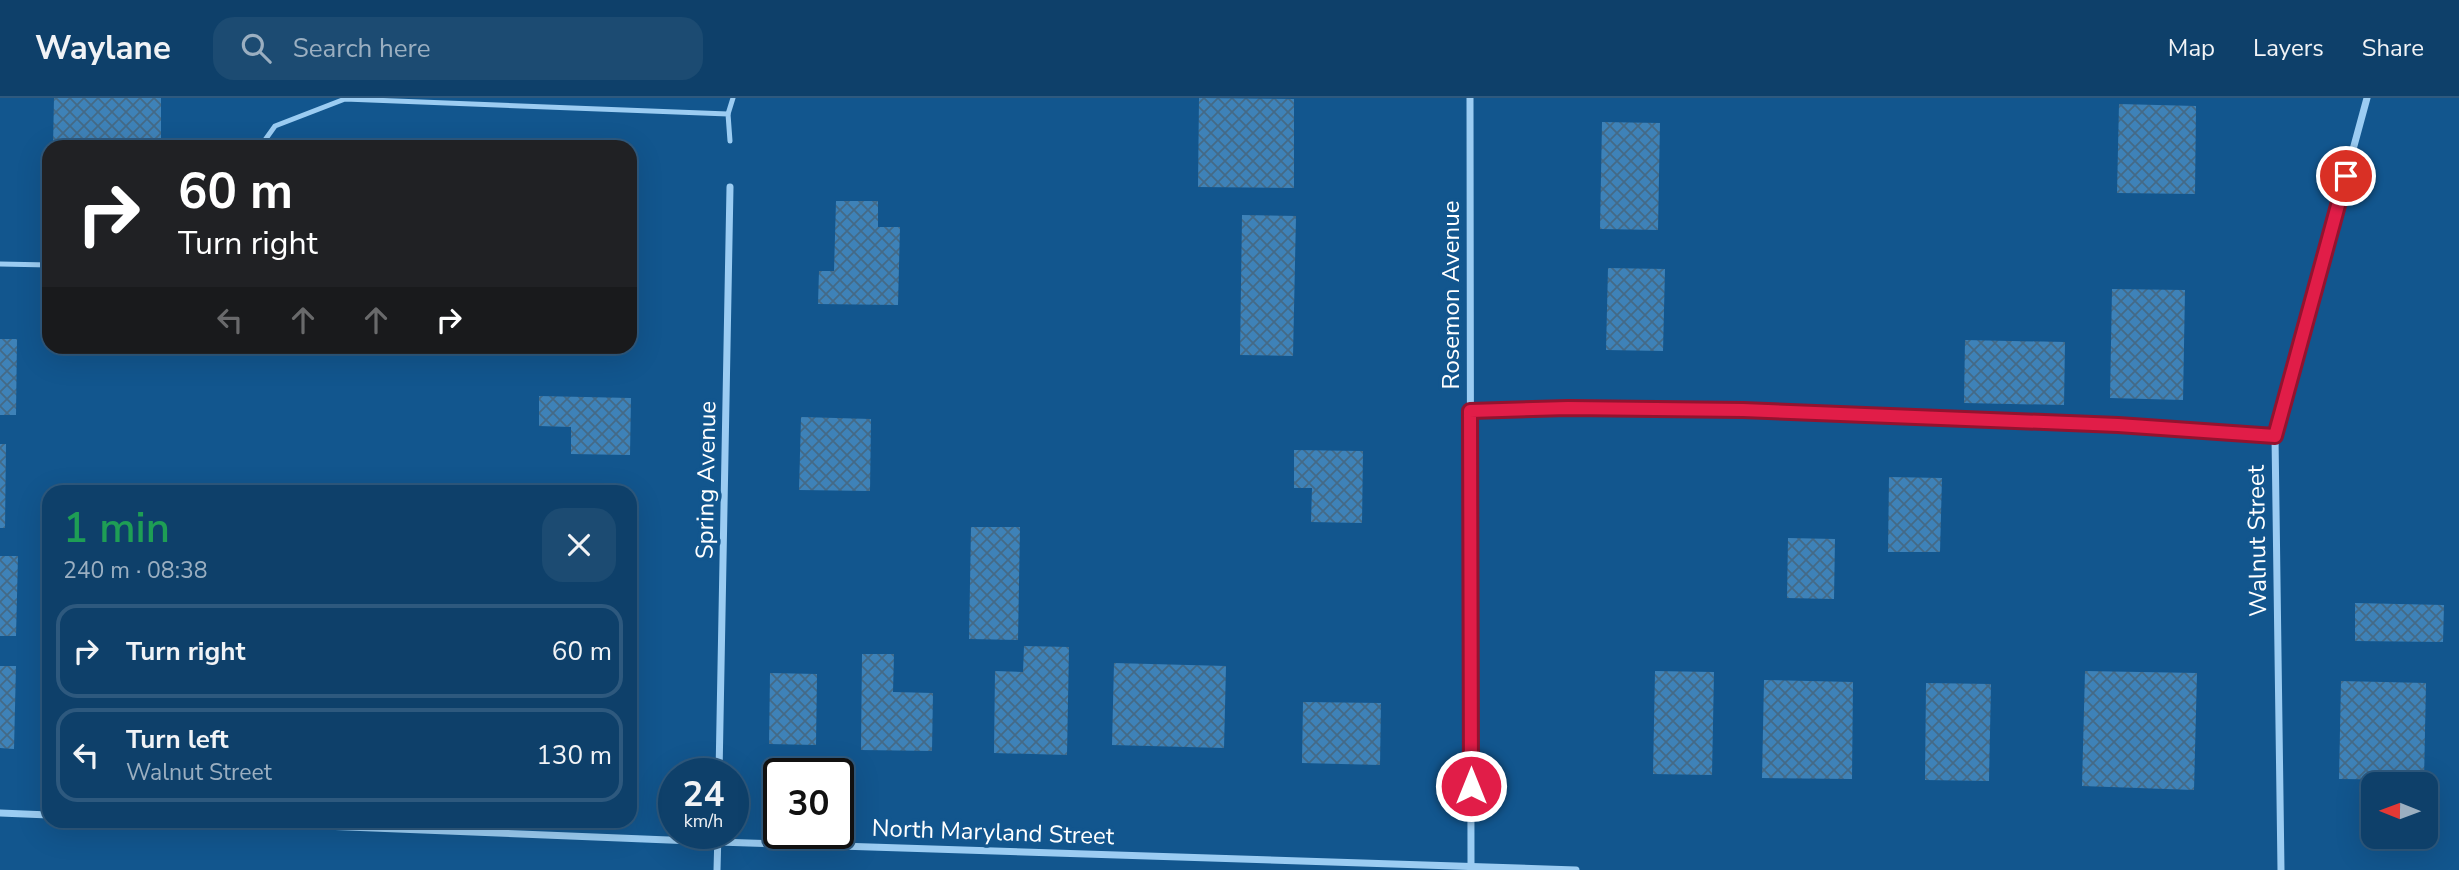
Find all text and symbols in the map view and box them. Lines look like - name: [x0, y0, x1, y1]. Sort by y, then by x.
- search box: [213, 17, 703, 80]
- text: Waylane: [35, 26, 171, 71]
- icon: search: [237, 29, 275, 67]
- text: Search here: [293, 31, 431, 66]
- text: Map: [2168, 32, 2215, 64]
- text: Layers: [2253, 32, 2324, 64]
- text: Share: [2362, 32, 2424, 64]
- pin: [2316, 146, 2376, 206]
- icon: arrive: [2327, 157, 2365, 195]
- text: 60 m: [178, 158, 293, 225]
- icon: right: [63, 168, 154, 259]
- street label: Rosemon Avenue: [1435, 201, 1467, 389]
- text: Turn right: [178, 222, 318, 265]
- icon: left: [211, 301, 249, 339]
- icon: ahead: [284, 301, 322, 339]
- icon: ahead: [357, 301, 395, 339]
- icon: right: [430, 301, 468, 339]
- street label: Spring Avenue: [689, 400, 723, 560]
- street label: Walnut Street: [2240, 464, 2274, 617]
- text: 1 min: [63, 500, 170, 557]
- button: close: [542, 508, 616, 582]
- text: 240 m · 08:38: [63, 555, 208, 586]
- icon: right: [67, 632, 105, 670]
- text: Turn right: [126, 634, 245, 669]
- text: 60 m: [552, 634, 612, 669]
- text: Turn left: [126, 722, 229, 757]
- icon: left: [67, 736, 105, 774]
- text: 130 m: [536, 738, 612, 773]
- position arrow: [1434, 749, 1508, 823]
- text: Walnut Street: [126, 757, 272, 788]
- speed limit sign: 30: [763, 758, 854, 849]
- text: 24: [682, 771, 725, 818]
- north arrow: [2361, 772, 2438, 849]
- map controls: [2361, 772, 2438, 849]
- text: km/h: [684, 809, 723, 833]
- street label: North Maryland Street: [871, 812, 1115, 852]

